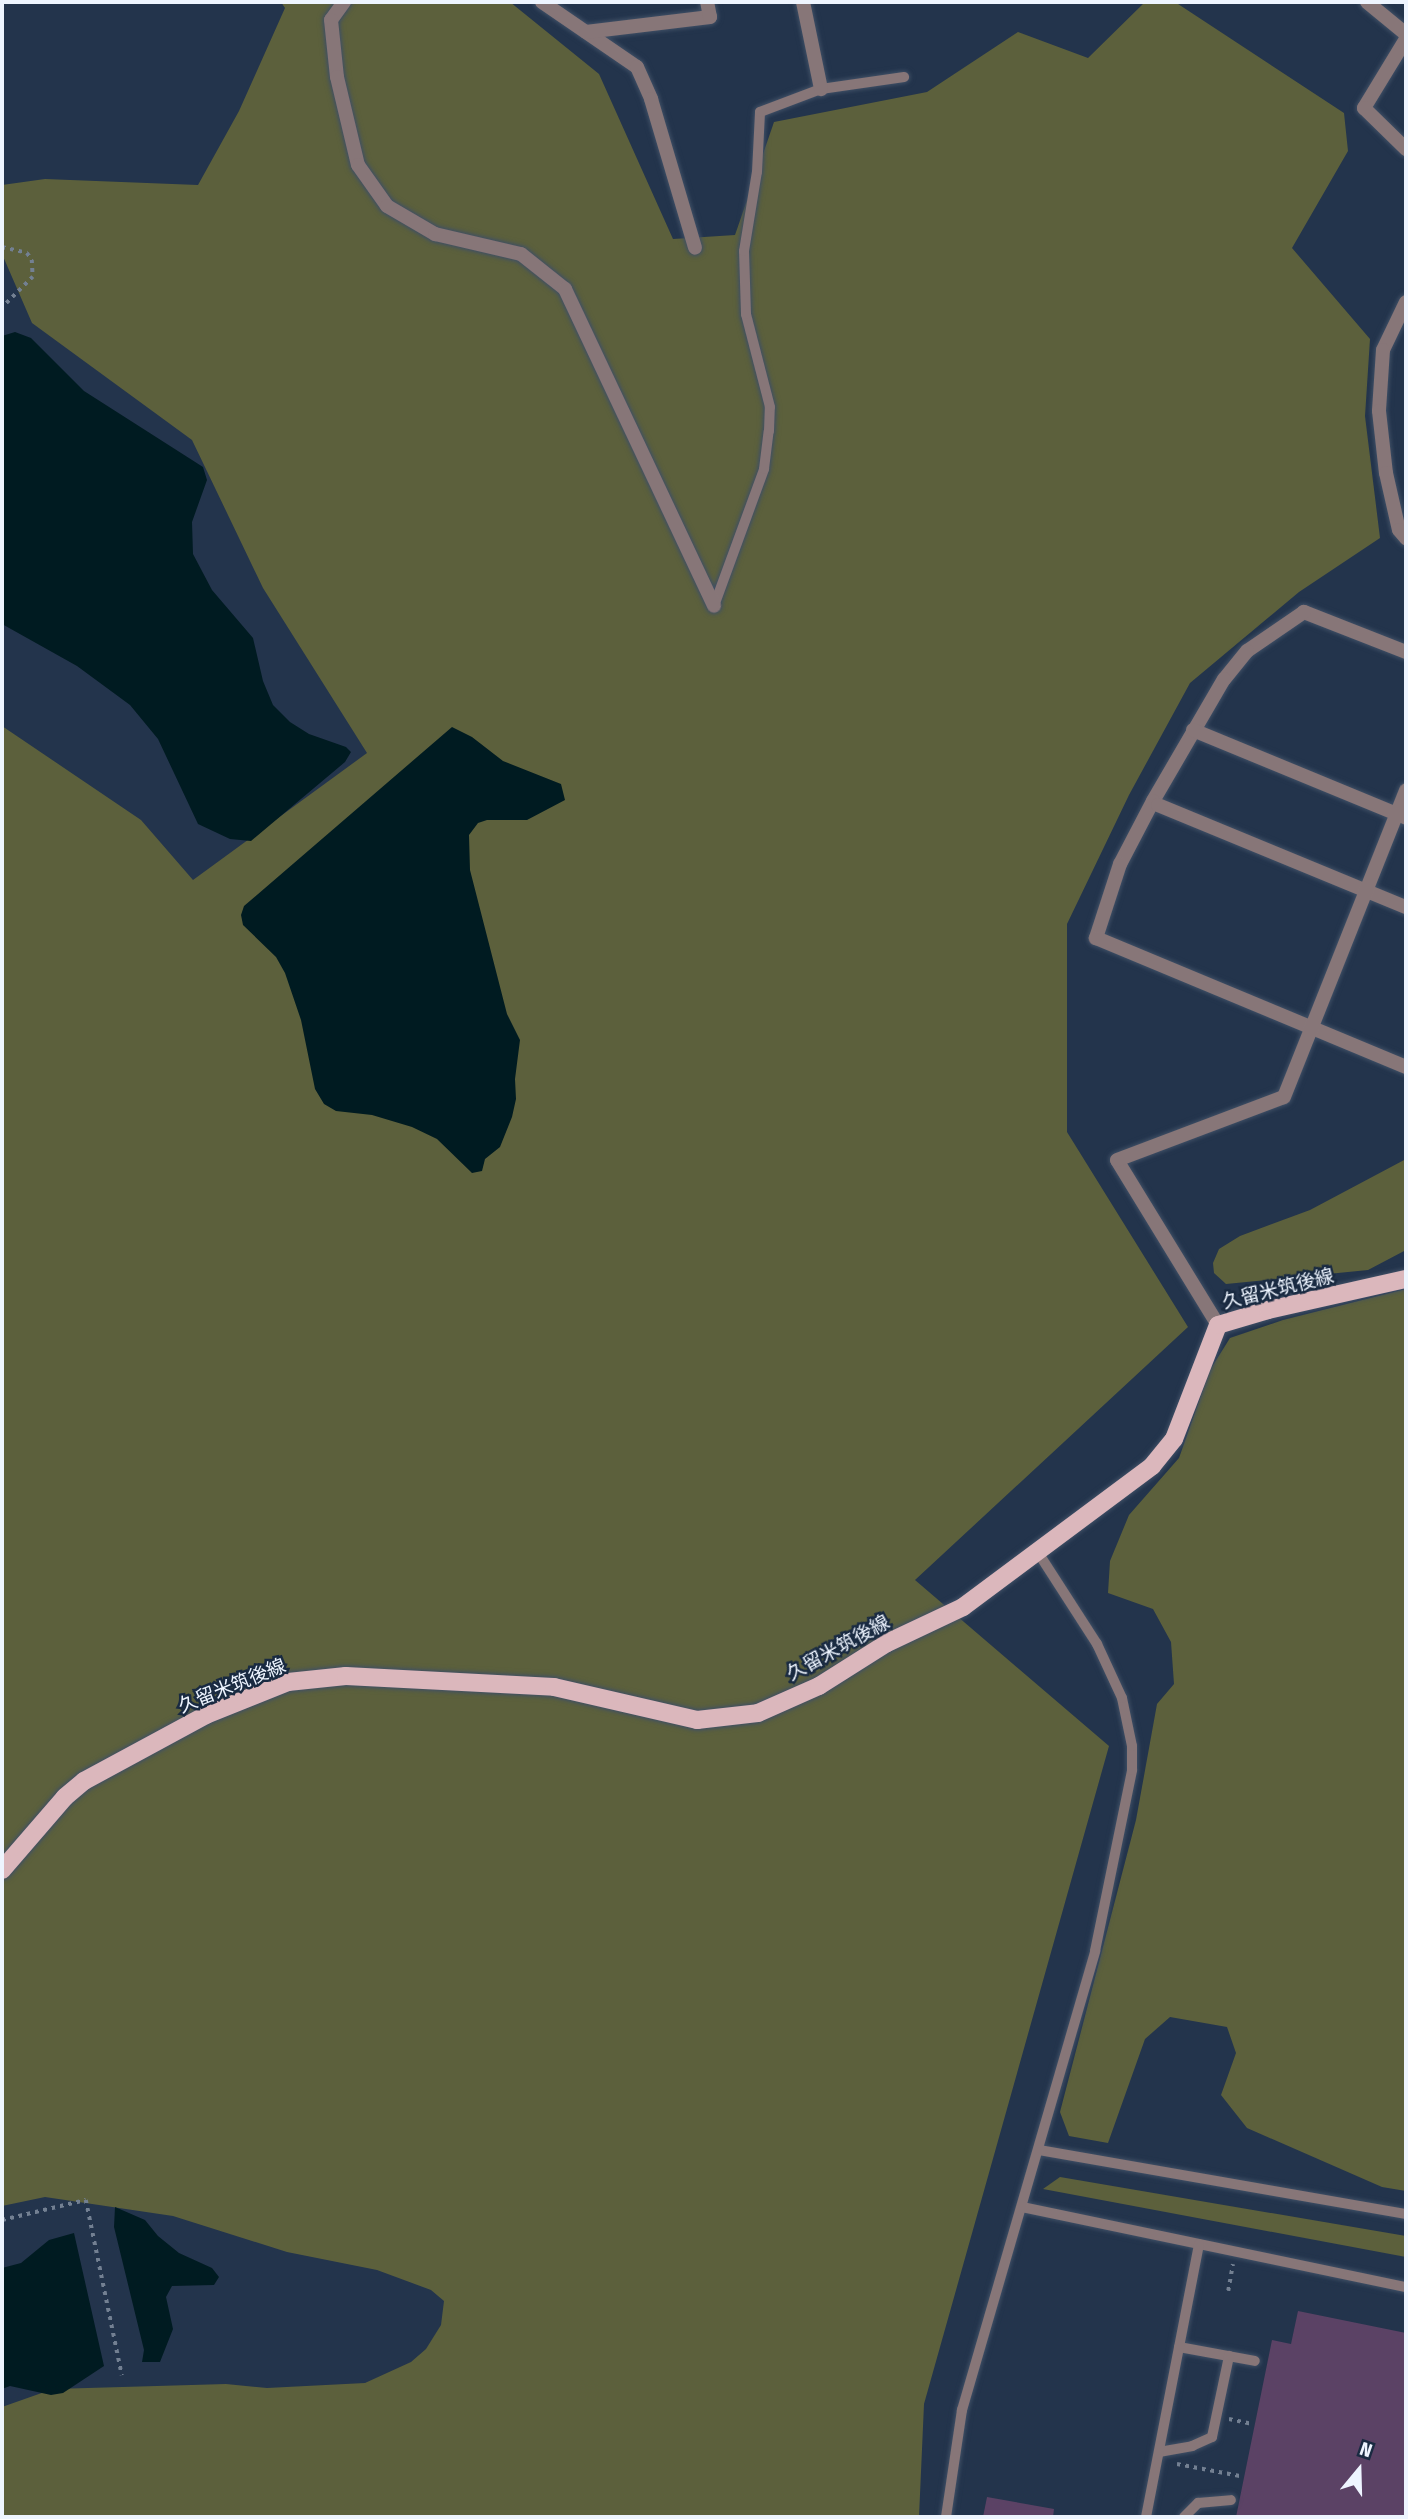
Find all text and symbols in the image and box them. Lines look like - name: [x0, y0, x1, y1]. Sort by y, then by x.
- street label: 久留米筑後線: [1220, 1264, 1336, 1314]
- street label: 久留米筑後線: [783, 1610, 893, 1686]
- street label: 久留米筑後線: [175, 1654, 289, 1718]
- north arrow: [1324, 2435, 1394, 2505]
- text: N: [1357, 2437, 1375, 2462]

